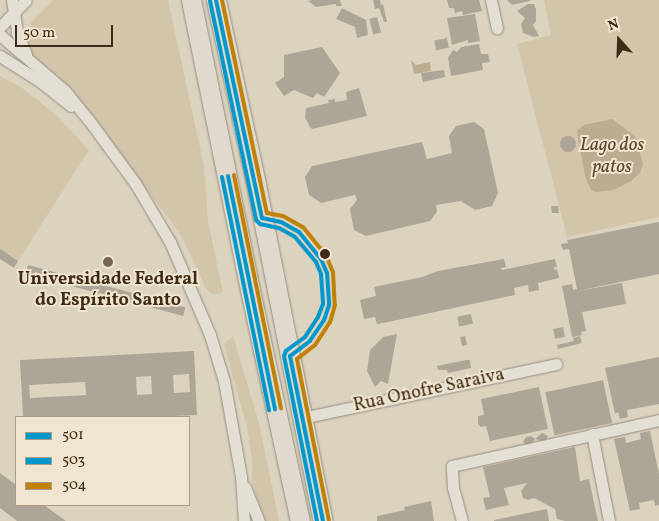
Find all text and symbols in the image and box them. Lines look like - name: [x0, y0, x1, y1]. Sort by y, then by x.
- scale bar: [18, 15, 115, 47]
- north arrow: [594, 15, 644, 65]
- text: N: [606, 15, 622, 36]
- text: 50 m: [23, 23, 55, 44]
- water label: Lago dos patos: [580, 135, 644, 179]
- unlabelled marker: [320, 249, 330, 259]
- marker: Universidade Federal do Espírito Santo: [102, 256, 114, 268]
- place label: Universidade Federal do Espírito Santo: [18, 270, 198, 312]
- street label: Rua Onofre Saraiva: [352, 364, 506, 418]
- legend: [15, 416, 190, 506]
- text: 501: [62, 425, 84, 446]
- text: 503: [62, 450, 85, 471]
- text: 504: [62, 475, 87, 496]

